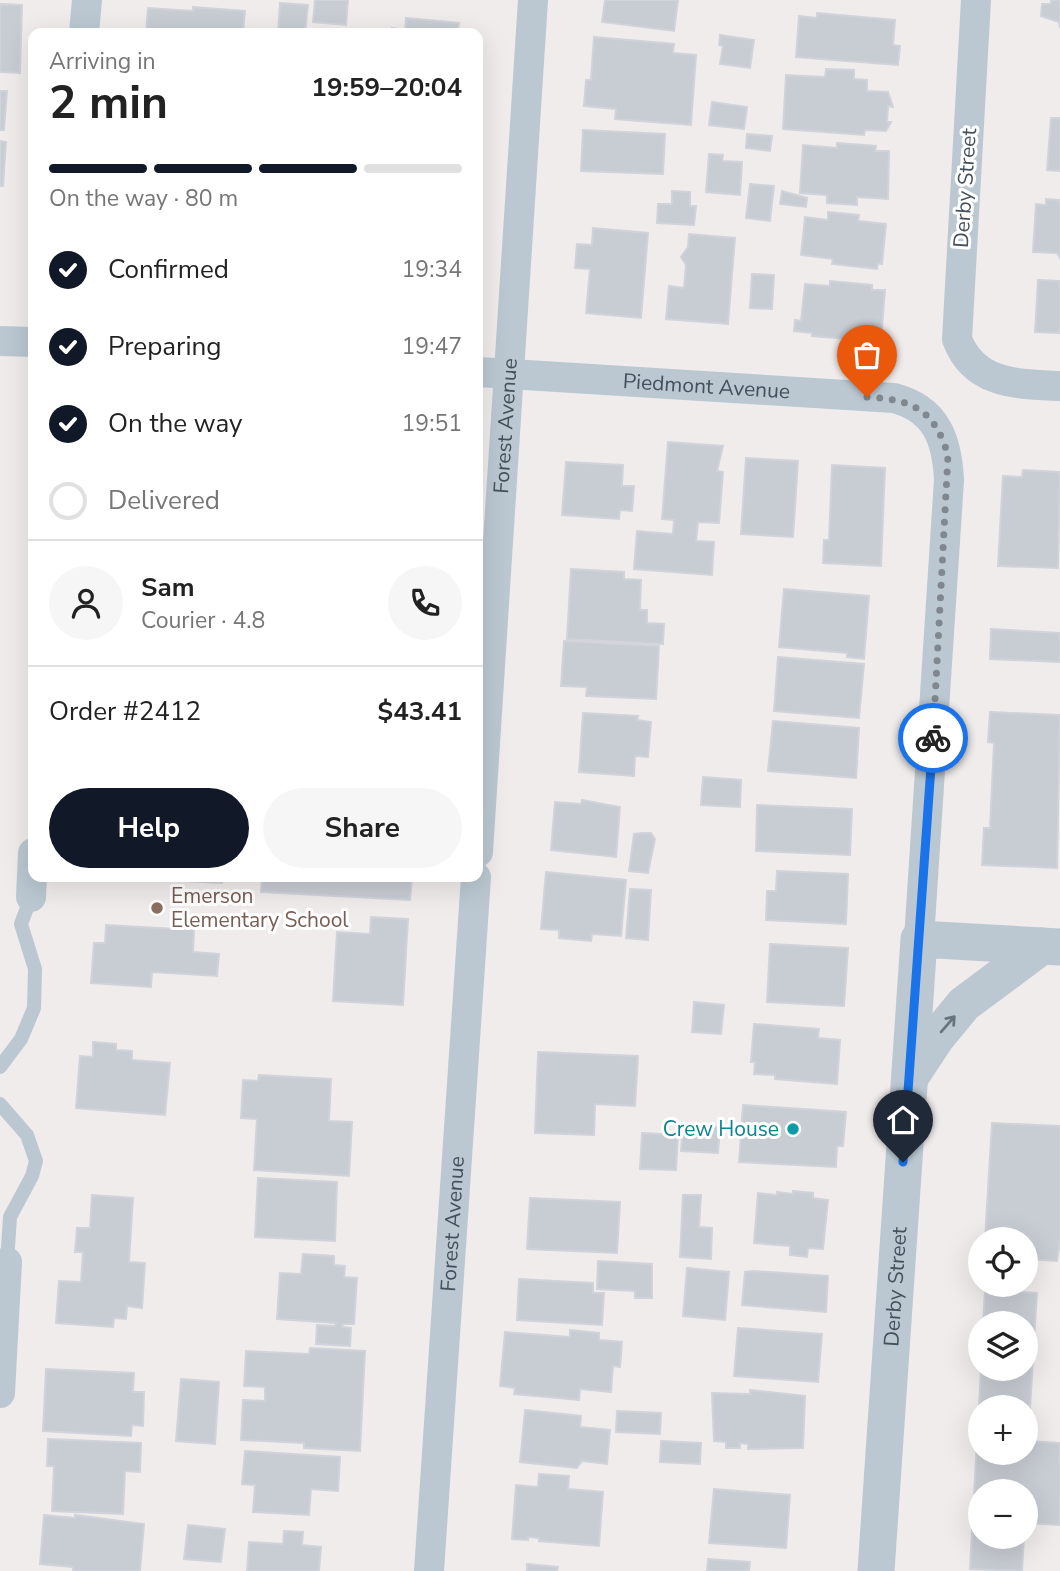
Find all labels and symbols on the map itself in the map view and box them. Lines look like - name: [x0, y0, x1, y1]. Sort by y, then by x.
- street label: Derby Street: [947, 127, 983, 249]
- pin: [837, 325, 897, 397]
- street label: Forest Avenue: [487, 357, 524, 494]
- street label: Piedmont Avenue: [622, 367, 791, 405]
- courier: [898, 703, 968, 773]
- place label: Emerson Elementary School: [171, 882, 349, 934]
- marker: Emerson Elementary School: [149, 900, 165, 916]
- one-way arrow: [940, 1015, 956, 1033]
- pin: [873, 1090, 933, 1162]
- place label: Crew House: [663, 1115, 779, 1143]
- marker: Crew House: [785, 1121, 801, 1137]
- street label: Forest Avenue: [434, 1155, 471, 1292]
- street label: Derby Street: [877, 1225, 913, 1347]

